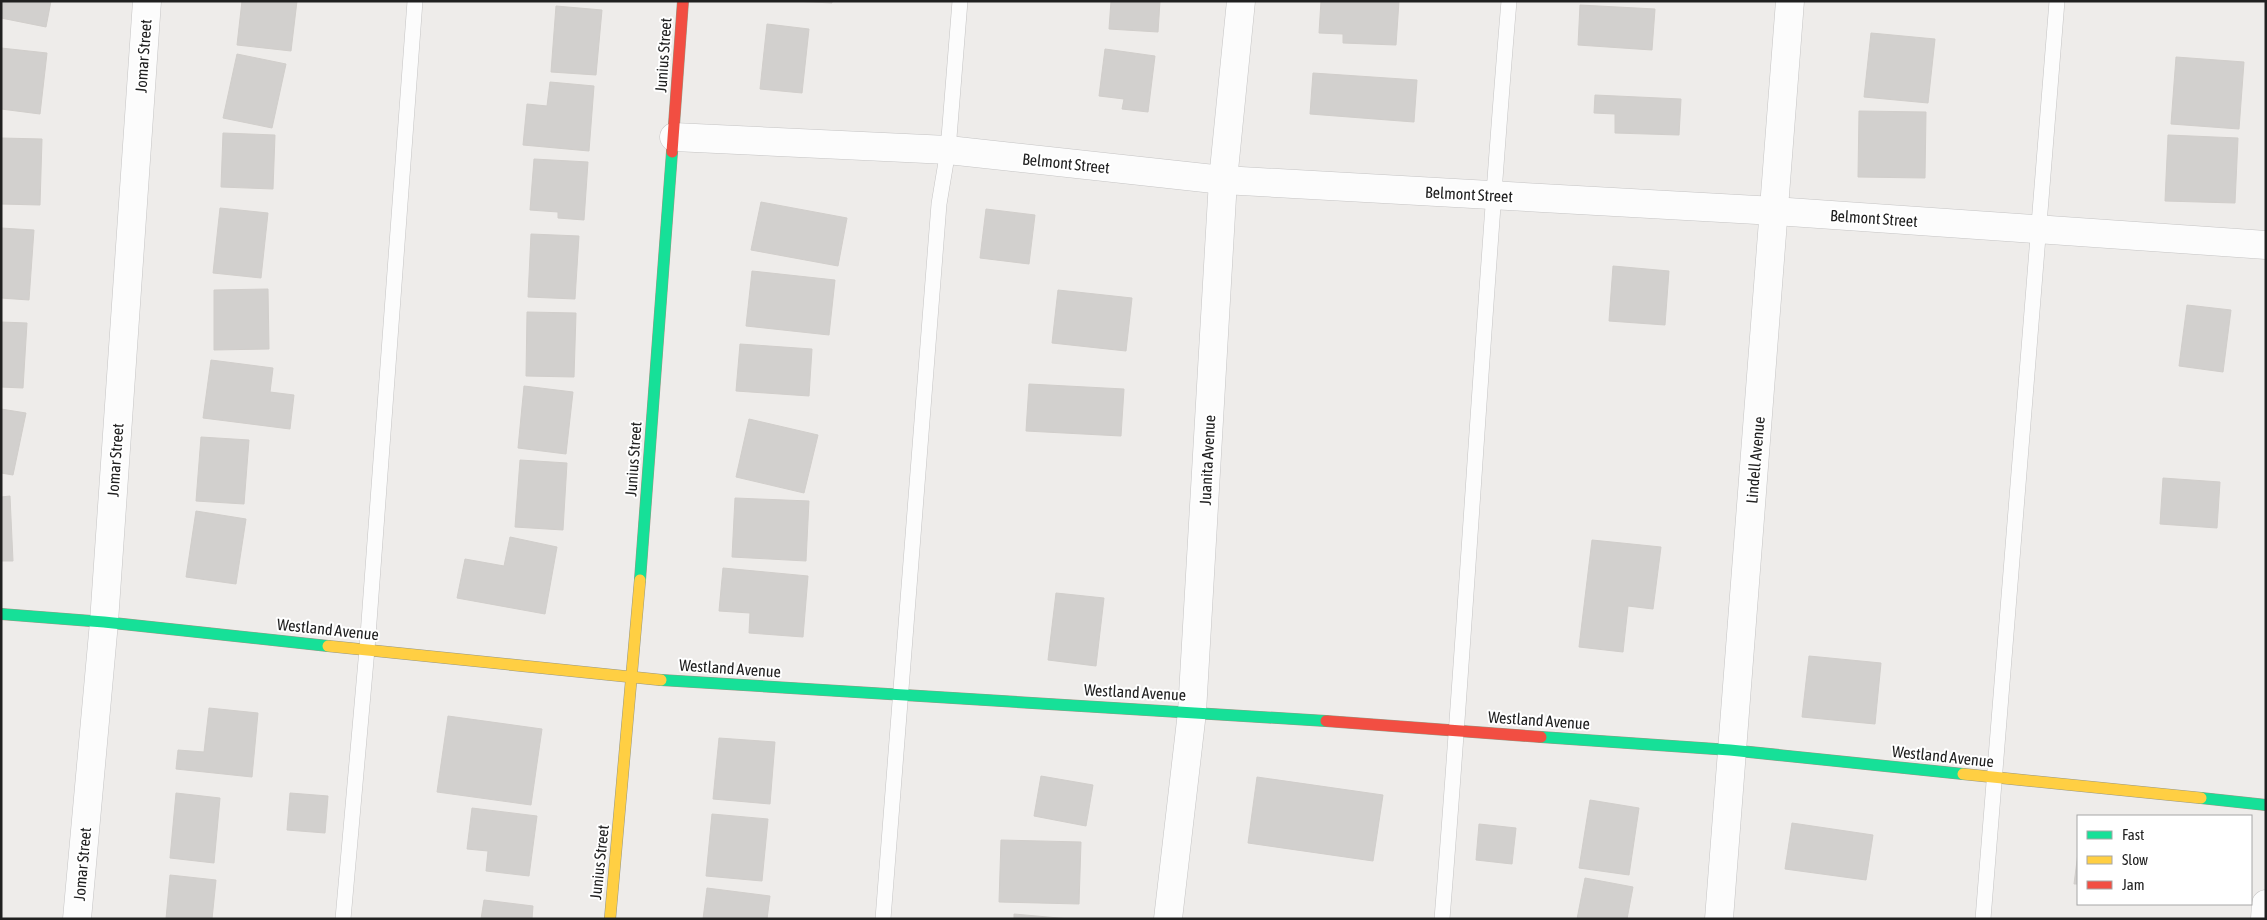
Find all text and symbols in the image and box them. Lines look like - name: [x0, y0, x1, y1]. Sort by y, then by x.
- street label: Junius Street: [651, 17, 675, 93]
- street label: Jomar Street: [131, 18, 155, 93]
- street label: Belmont Street: [1021, 149, 1111, 177]
- street label: Belmont Street: [1425, 183, 1514, 205]
- street label: Belmont Street: [1830, 206, 1919, 230]
- street label: Juanita Avenue: [1196, 414, 1218, 506]
- street label: Lindell Avenue: [1742, 416, 1768, 504]
- street label: Junius Street: [621, 421, 645, 497]
- street label: Jomar Street: [103, 422, 127, 497]
- street label: Westland Avenue: [276, 615, 380, 643]
- street label: Westland Avenue: [678, 655, 782, 681]
- street label: Westland Avenue: [1084, 680, 1186, 704]
- street label: Westland Avenue: [1487, 707, 1591, 733]
- street label: Westland Avenue: [1891, 742, 1995, 770]
- legend: [2077, 815, 2252, 905]
- street label: Junius Street: [586, 823, 612, 900]
- street label: Jomar Street: [70, 826, 94, 901]
- text: Fast: [2122, 826, 2144, 843]
- text: Slow: [2122, 851, 2148, 868]
- text: Jam: [2122, 876, 2145, 893]

